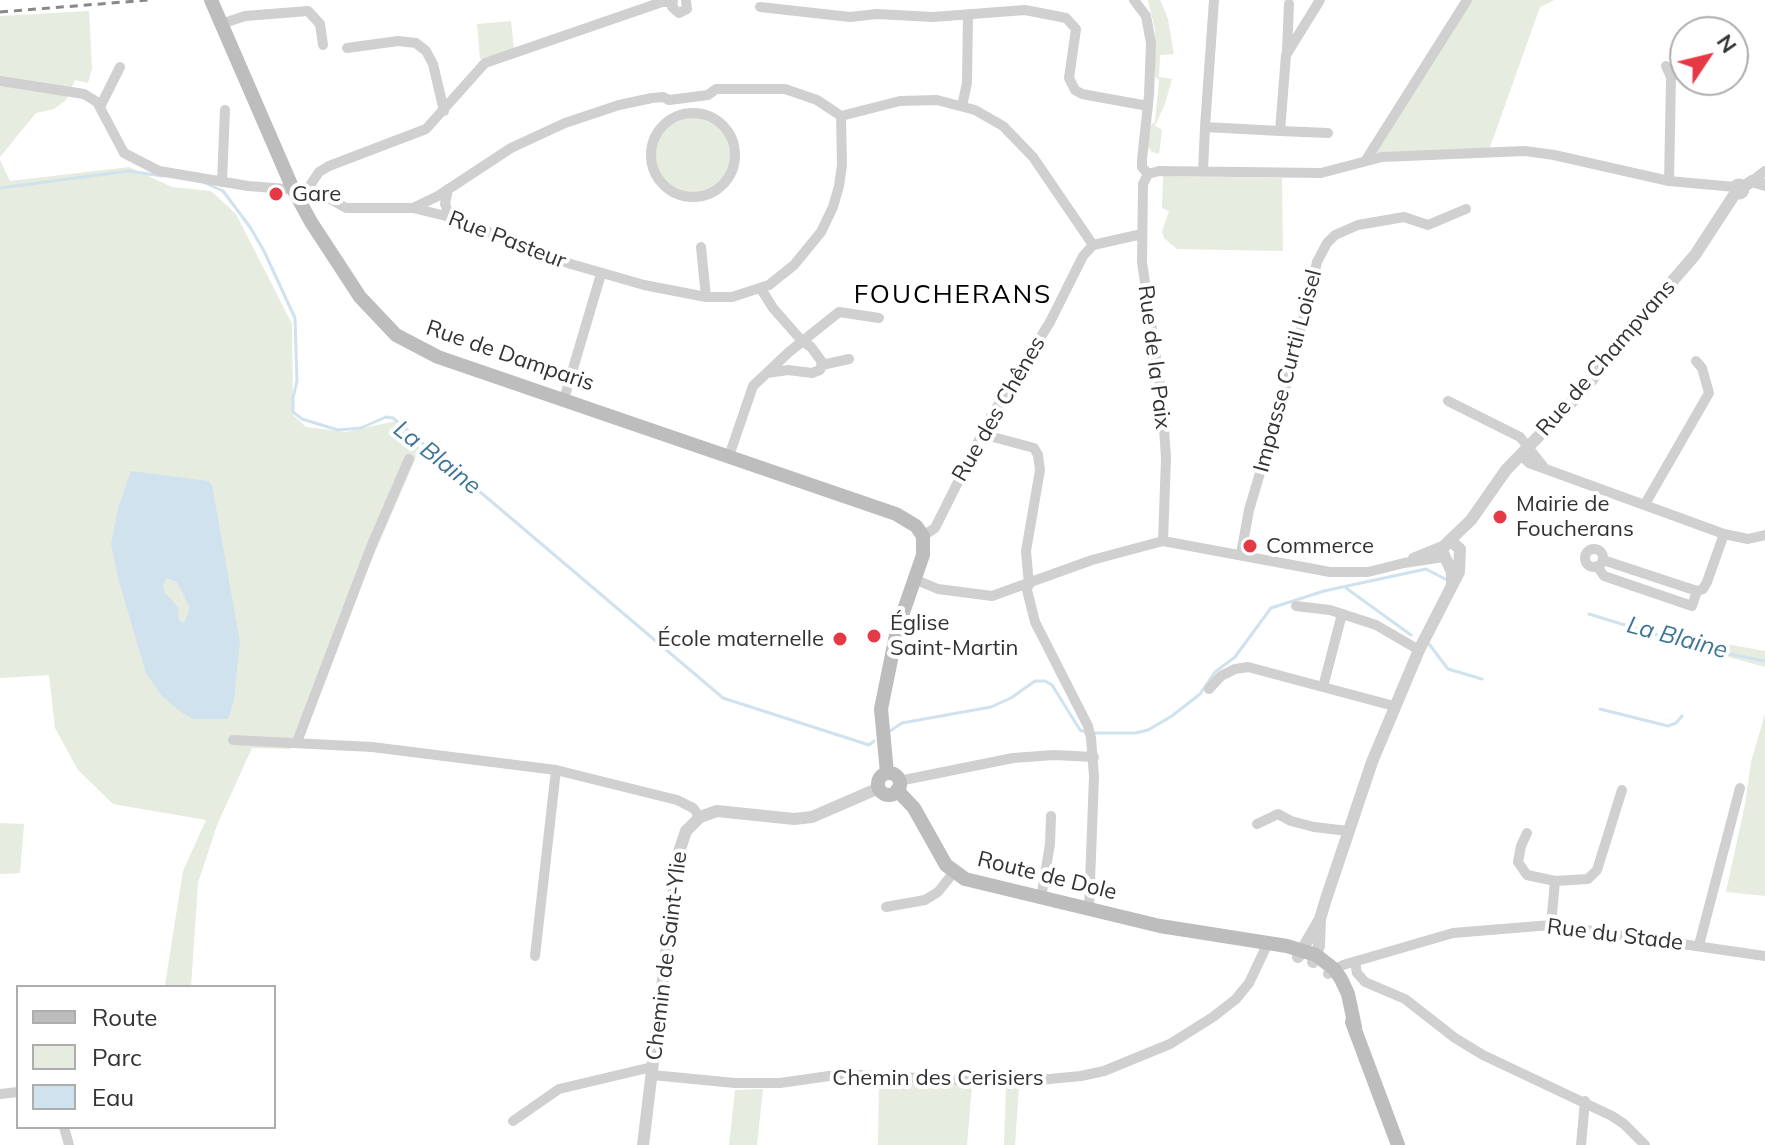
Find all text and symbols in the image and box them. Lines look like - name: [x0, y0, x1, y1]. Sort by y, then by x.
- north arrow: [1669, 16, 1749, 96]
- text: N: [1711, 29, 1743, 58]
- place label: Gare: [292, 181, 341, 207]
- marker: Gare: [267, 185, 285, 203]
- street label: Rue Pasteur: [445, 206, 569, 274]
- street label: Impasse Curtil Loisel: [1248, 267, 1328, 475]
- street label: Rue de Champvans: [1531, 274, 1681, 442]
- district label: FOUCHERANS: [854, 279, 1052, 311]
- street label: Rue de la Paix: [1132, 284, 1176, 430]
- street label: Rue de Damparis: [422, 315, 598, 397]
- street label: Rue des Chênes: [947, 332, 1051, 486]
- water label: La Blaine: [388, 415, 486, 501]
- place label: Mairie de Foucherans: [1516, 491, 1634, 542]
- marker: Mairie de Foucherans: [1491, 508, 1509, 526]
- place label: Commerce: [1266, 533, 1374, 559]
- marker: Commerce: [1241, 537, 1259, 555]
- place label: Église Saint-Martin: [890, 610, 1018, 662]
- water label: La Blaine: [1624, 611, 1730, 665]
- place label: École maternelle: [658, 626, 824, 652]
- marker: Église Saint-Martin: [865, 627, 883, 645]
- marker: École maternelle: [831, 630, 849, 648]
- street label: Route de Dole: [975, 846, 1119, 906]
- street label: Chemin de Saint-Ylie: [641, 850, 693, 1062]
- street label: Rue du Stade: [1545, 914, 1685, 956]
- legend: [16, 985, 276, 1129]
- text: Route: [92, 1002, 157, 1032]
- text: Parc: [92, 1042, 142, 1072]
- street label: Chemin des Cerisiers: [832, 1065, 1044, 1091]
- text: Eau: [92, 1082, 134, 1112]

